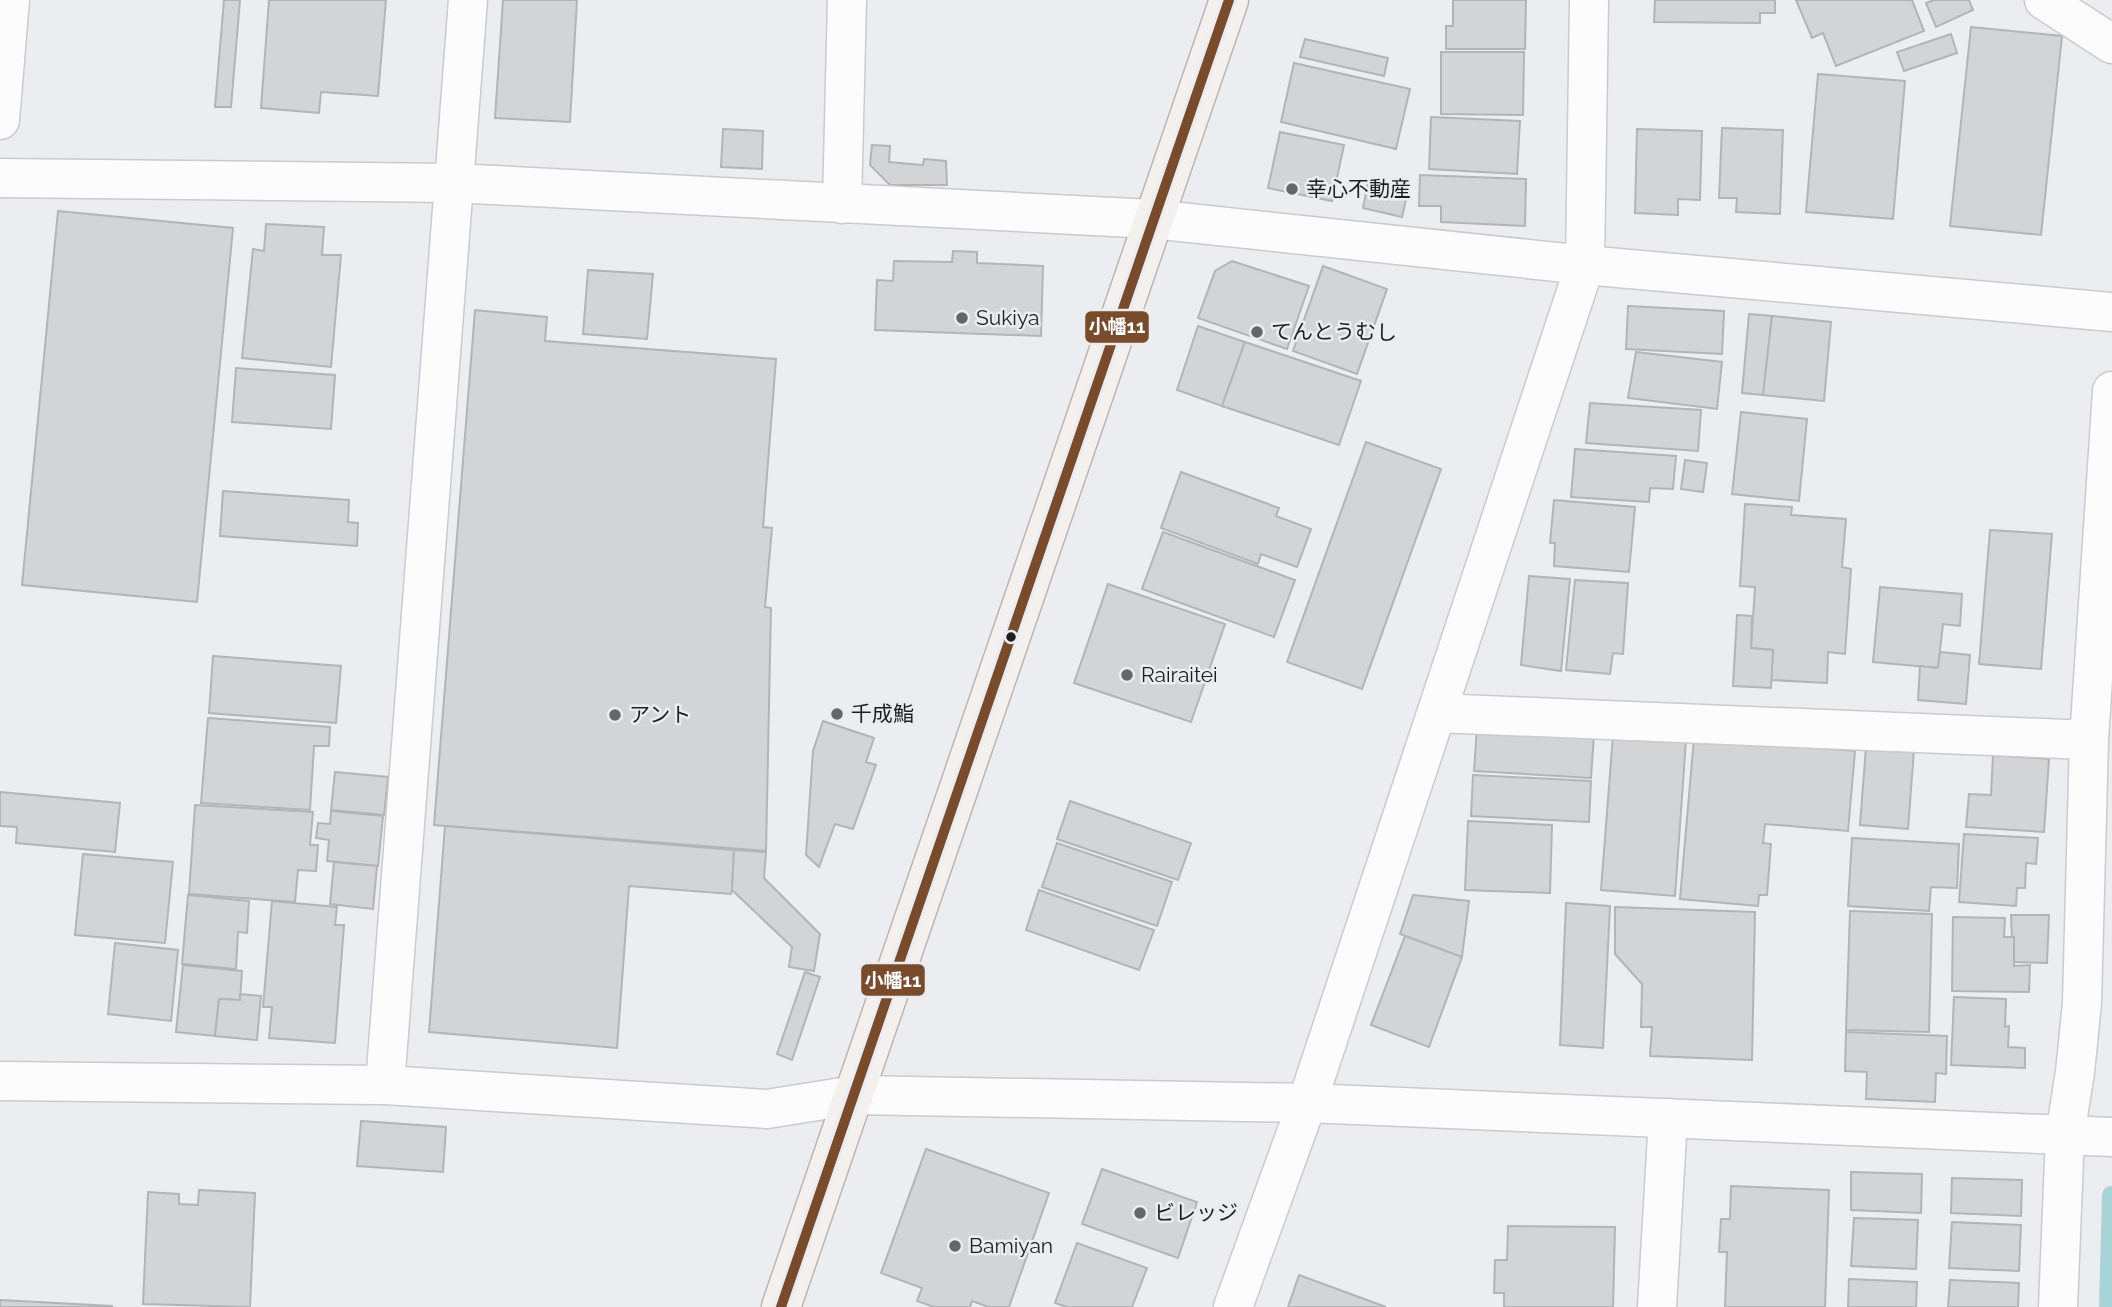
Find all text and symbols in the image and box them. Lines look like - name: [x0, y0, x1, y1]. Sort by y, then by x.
- place label: 幸心不動産: [1306, 176, 1411, 201]
- marker: 幸心不動産: [1284, 181, 1300, 197]
- place label: Sukiya: [976, 305, 1039, 330]
- marker: Sukiya: [954, 310, 970, 326]
- line badge: 小幡11: [1084, 310, 1150, 344]
- text: 小幡11: [1089, 315, 1145, 337]
- place label: てんとうむし: [1271, 319, 1397, 344]
- marker: てんとうむし: [1249, 324, 1265, 340]
- unlabelled marker: [1004, 630, 1018, 644]
- place label: Rairaitei: [1141, 662, 1218, 687]
- marker: Rairaitei: [1119, 667, 1135, 683]
- place label: 千成鮨: [851, 701, 914, 726]
- place label: アント: [629, 702, 691, 727]
- marker: 千成鮨: [829, 706, 845, 722]
- marker: アント: [607, 707, 623, 723]
- line badge: 小幡11: [860, 963, 926, 997]
- text: 小幡11: [865, 969, 921, 991]
- place label: ビレッジ: [1154, 1200, 1238, 1225]
- marker: ビレッジ: [1132, 1205, 1148, 1221]
- place label: Bamiyan: [969, 1233, 1053, 1258]
- marker: Bamiyan: [947, 1238, 963, 1254]

